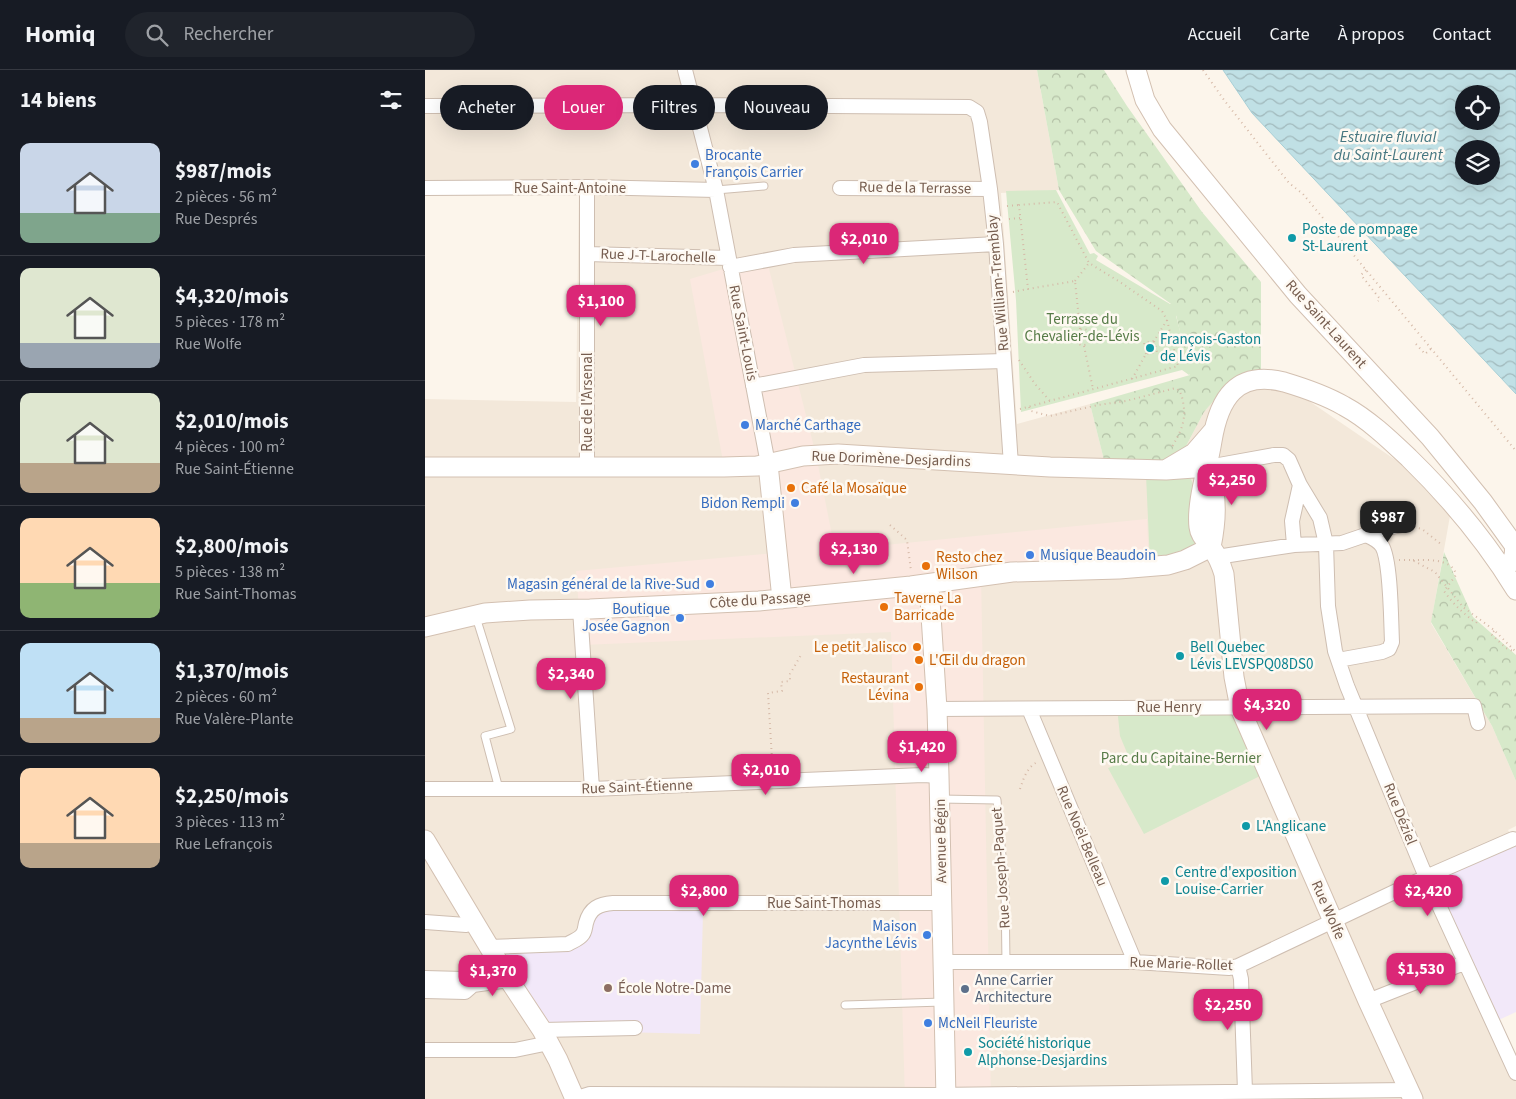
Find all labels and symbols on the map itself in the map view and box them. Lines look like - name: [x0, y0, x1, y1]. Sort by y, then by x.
- water label: Estuaire fluvial du Saint-Laurent: [1333, 126, 1443, 166]
- place label: Brocante François Carrier: [705, 145, 804, 183]
- marker: Brocante François Carrier: [689, 158, 701, 170]
- street label: Rue de la Terrasse: [859, 177, 971, 199]
- street label: Rue Saint-Antoine: [514, 178, 626, 199]
- street label: Rue William-Tremblay: [982, 214, 1014, 352]
- place label: Poste de pompage St-Laurent: [1302, 219, 1418, 257]
- pin: $2,010: [823, 222, 905, 265]
- marker: Poste de pompage St-Laurent: [1286, 232, 1298, 244]
- street label: Rue J-T-Larochelle: [600, 243, 716, 269]
- street label: Rue Saint-Laurent: [1280, 275, 1372, 373]
- street label: Rue Saint-Louis: [723, 283, 763, 383]
- pin: $1,100: [560, 284, 642, 327]
- park label: Terrasse du Chevalier-de-Lévis: [1024, 309, 1140, 347]
- place label: François-Gaston de Lévis: [1160, 329, 1261, 367]
- marker: François-Gaston de Lévis: [1144, 342, 1156, 354]
- street label: Rue de l'Arsenal: [577, 352, 598, 452]
- place label: Marché Carthage: [755, 415, 861, 436]
- marker: Marché Carthage: [739, 419, 751, 431]
- street label: Rue Dorimène-Desjardins: [811, 446, 971, 472]
- pin: $2,250: [1191, 464, 1273, 506]
- place label: Café la Mosaïque: [801, 478, 907, 499]
- marker: Café la Mosaïque: [785, 482, 797, 494]
- place label: Bidon Rempli: [701, 493, 785, 514]
- marker: Bidon Rempli: [789, 497, 801, 509]
- pin: $987: [1358, 500, 1418, 543]
- pin: $2,130: [813, 532, 895, 575]
- place label: Musique Beaudoin: [1040, 545, 1156, 566]
- place label: Resto chez Wilson: [936, 547, 1003, 585]
- marker: Musique Beaudoin: [1024, 549, 1036, 561]
- marker: Resto chez Wilson: [920, 560, 932, 572]
- place label: Magasin général de la Rive-Sud: [507, 574, 700, 595]
- marker: Magasin général de la Rive-Sud: [704, 578, 716, 590]
- street label: Côte du Passage: [709, 586, 811, 614]
- place label: Taverne La Barricade: [894, 588, 962, 626]
- place label: Boutique Josée Gagnon: [582, 599, 670, 637]
- marker: Taverne La Barricade: [878, 601, 890, 613]
- marker: Boutique Josée Gagnon: [674, 612, 686, 624]
- place label: Le petit Jalisco: [814, 637, 907, 658]
- place label: Bell Quebec Lévis LEVSPQ08DS0: [1190, 637, 1313, 675]
- marker: Le petit Jalisco: [911, 641, 923, 653]
- place label: L'Œil du dragon: [929, 650, 1026, 671]
- marker: Bell Quebec Lévis LEVSPQ08DS0: [1174, 650, 1186, 662]
- marker: L'Œil du dragon: [913, 654, 925, 666]
- pin: $2,340: [530, 658, 612, 700]
- place label: Restaurant Lévina: [841, 668, 909, 706]
- marker: Restaurant Lévina: [913, 681, 925, 693]
- pin: $4,320: [1226, 688, 1308, 731]
- street label: Rue Henry: [1136, 697, 1202, 718]
- pin: $1,420: [881, 730, 963, 773]
- park label: Parc du Capitaine-Bernier: [1101, 748, 1262, 769]
- pin: $2,010: [725, 754, 807, 796]
- street label: Rue Saint-Étienne: [581, 775, 693, 799]
- street label: Rue Déziel: [1378, 780, 1422, 848]
- street label: Rue Noël-Belleau: [1051, 782, 1113, 890]
- street label: Avenue Bégin: [930, 798, 952, 884]
- street label: Rue Joseph-Paquet: [986, 807, 1016, 929]
- place label: L'Anglicane: [1256, 816, 1326, 837]
- marker: L'Anglicane: [1240, 820, 1252, 832]
- place label: Centre d'exposition Louise-Carrier: [1175, 862, 1297, 900]
- pin: $2,800: [663, 874, 745, 917]
- pin: $2,420: [1387, 874, 1469, 917]
- marker: Centre d'exposition Louise-Carrier: [1159, 875, 1171, 887]
- street label: Rue Wolfe: [1306, 877, 1350, 943]
- street label: Rue Saint-Thomas: [767, 893, 881, 914]
- place label: Maison Jacynthe Lévis: [825, 916, 917, 954]
- marker: Maison Jacynthe Lévis: [921, 929, 933, 941]
- street label: Rue Marie-Rollet: [1129, 952, 1233, 976]
- pin: $1,530: [1380, 952, 1462, 995]
- pin: $1,370: [452, 954, 534, 997]
- place label: Anne Carrier Architecture: [975, 970, 1054, 1008]
- place label: École Notre-Dame: [618, 978, 731, 999]
- marker: École Notre-Dame: [602, 982, 614, 994]
- marker: Anne Carrier Architecture: [959, 983, 971, 995]
- pin: $2,250: [1187, 988, 1269, 1031]
- place label: McNeil Fleuriste: [938, 1013, 1037, 1034]
- marker: McNeil Fleuriste: [922, 1017, 934, 1029]
- place label: Société historique Alphonse-Desjardins: [978, 1033, 1107, 1071]
- marker: Société historique Alphonse-Desjardins: [962, 1046, 974, 1058]

